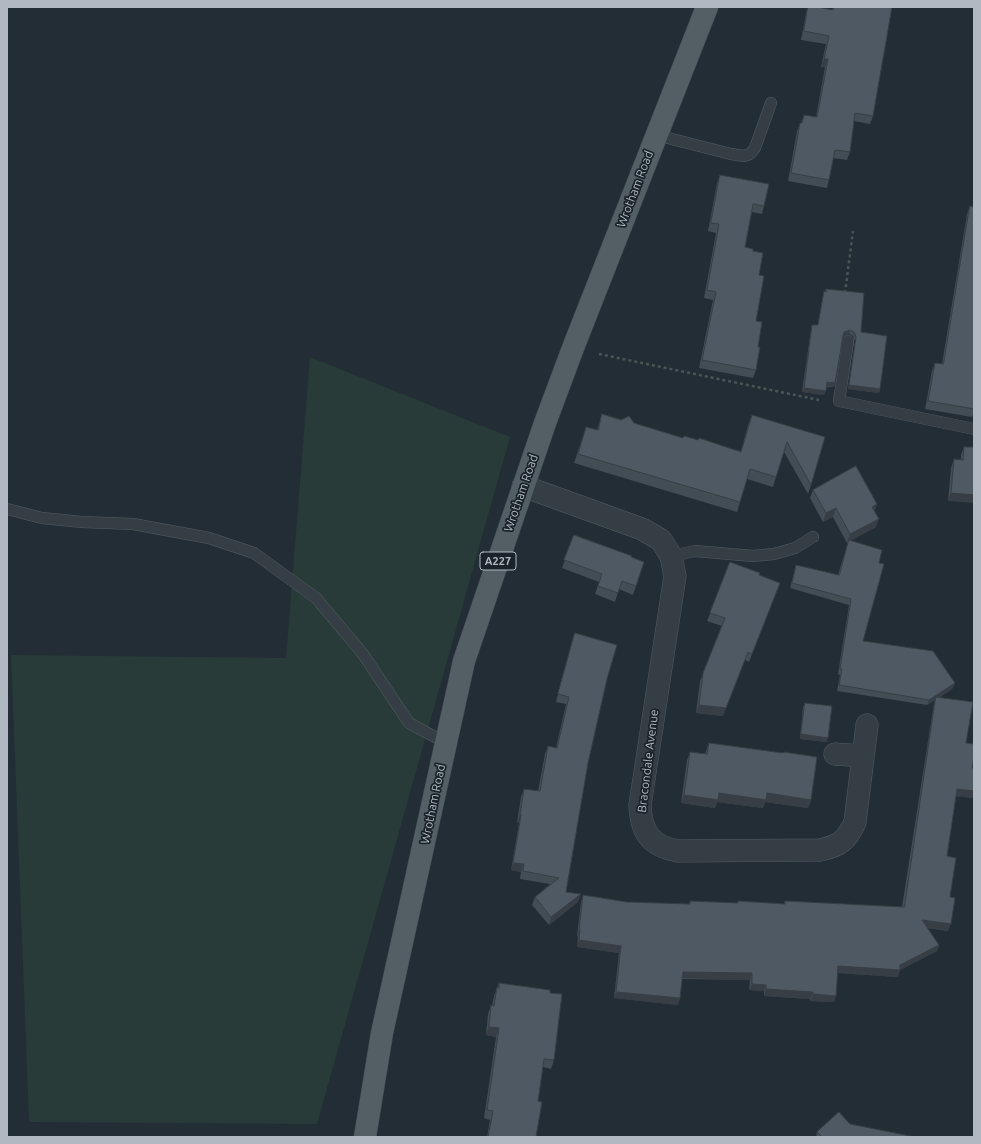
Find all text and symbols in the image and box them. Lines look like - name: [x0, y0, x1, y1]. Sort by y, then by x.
- street label: Wrotham Road: [614, 149, 656, 229]
- street label: Wrotham Road: [501, 452, 541, 534]
- road number: A227: [480, 552, 516, 570]
- street label: Bracondale Avenue: [635, 709, 661, 813]
- street label: Wrotham Road: [418, 763, 448, 845]

